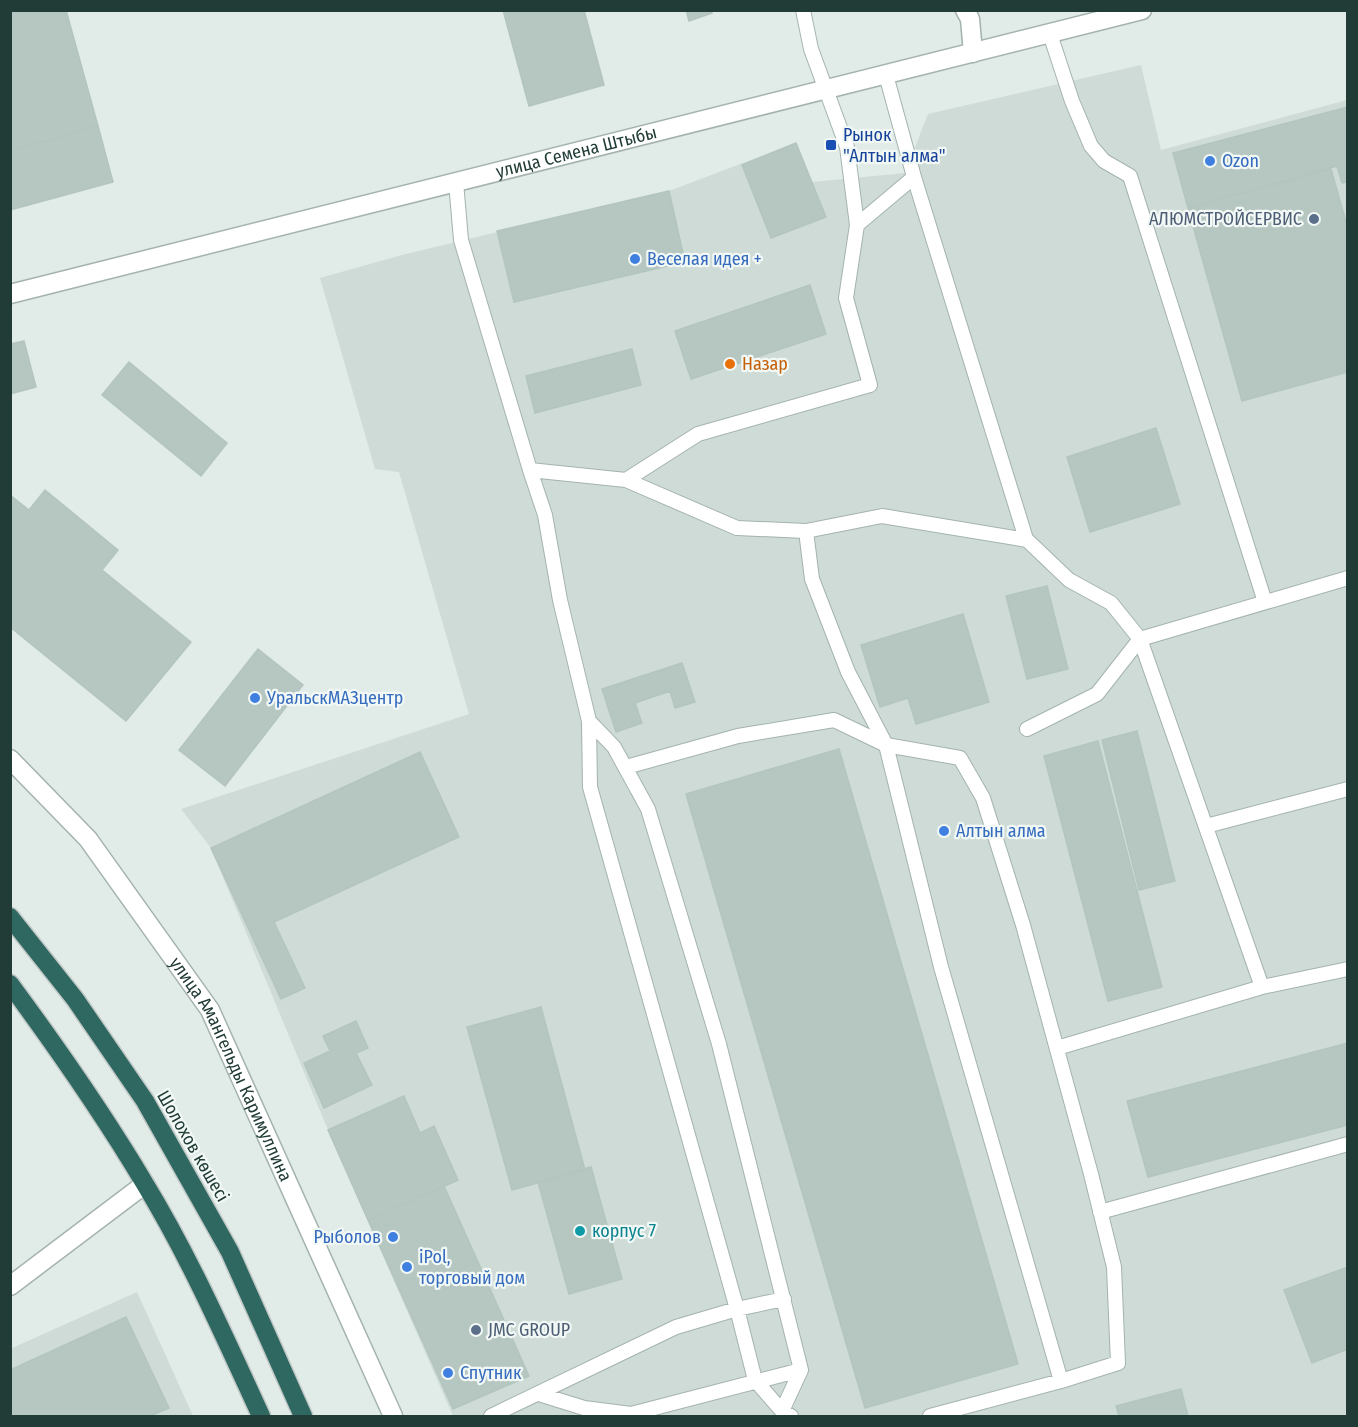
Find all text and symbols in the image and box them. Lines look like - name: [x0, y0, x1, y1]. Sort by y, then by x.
- street label: улица Семена Штыбы: [494, 121, 659, 183]
- place label: Рынок "Алтын алма": [843, 124, 946, 167]
- marker: Рынок "Алтын алма": [824, 138, 838, 152]
- place label: Ozon: [1222, 150, 1259, 172]
- marker: Ozon: [1203, 154, 1217, 168]
- place label: АЛЮМСТРОЙСЕРВИС: [1149, 208, 1302, 230]
- marker: АЛЮМСТРОЙСЕРВИС: [1307, 212, 1321, 226]
- place label: Веселая идея +: [647, 248, 762, 270]
- marker: Веселая идея +: [628, 252, 642, 266]
- place label: Назар: [742, 353, 788, 375]
- marker: Назар: [723, 357, 737, 371]
- place label: УральскМАЗцентр: [266, 687, 403, 709]
- marker: УральскМАЗцентр: [248, 691, 262, 705]
- place label: Алтын алма: [956, 820, 1046, 842]
- marker: Алтын алма: [937, 824, 951, 838]
- street label: улица Амангельды Каримуллина: [165, 953, 297, 1185]
- street label: Шолохов көшесі: [152, 1086, 234, 1206]
- place label: корпус 7: [592, 1220, 656, 1242]
- marker: корпус 7: [573, 1224, 587, 1238]
- place label: Рыболов: [314, 1226, 381, 1248]
- marker: Рыболов: [386, 1230, 400, 1244]
- place label: iPol, торговый дом: [419, 1246, 525, 1289]
- marker: iPol, торговый дом: [400, 1260, 414, 1274]
- place label: JMC GROUP: [488, 1319, 570, 1341]
- marker: JMC GROUP: [469, 1323, 483, 1337]
- place label: Спутник: [460, 1362, 522, 1384]
- marker: Спутник: [441, 1366, 455, 1380]

